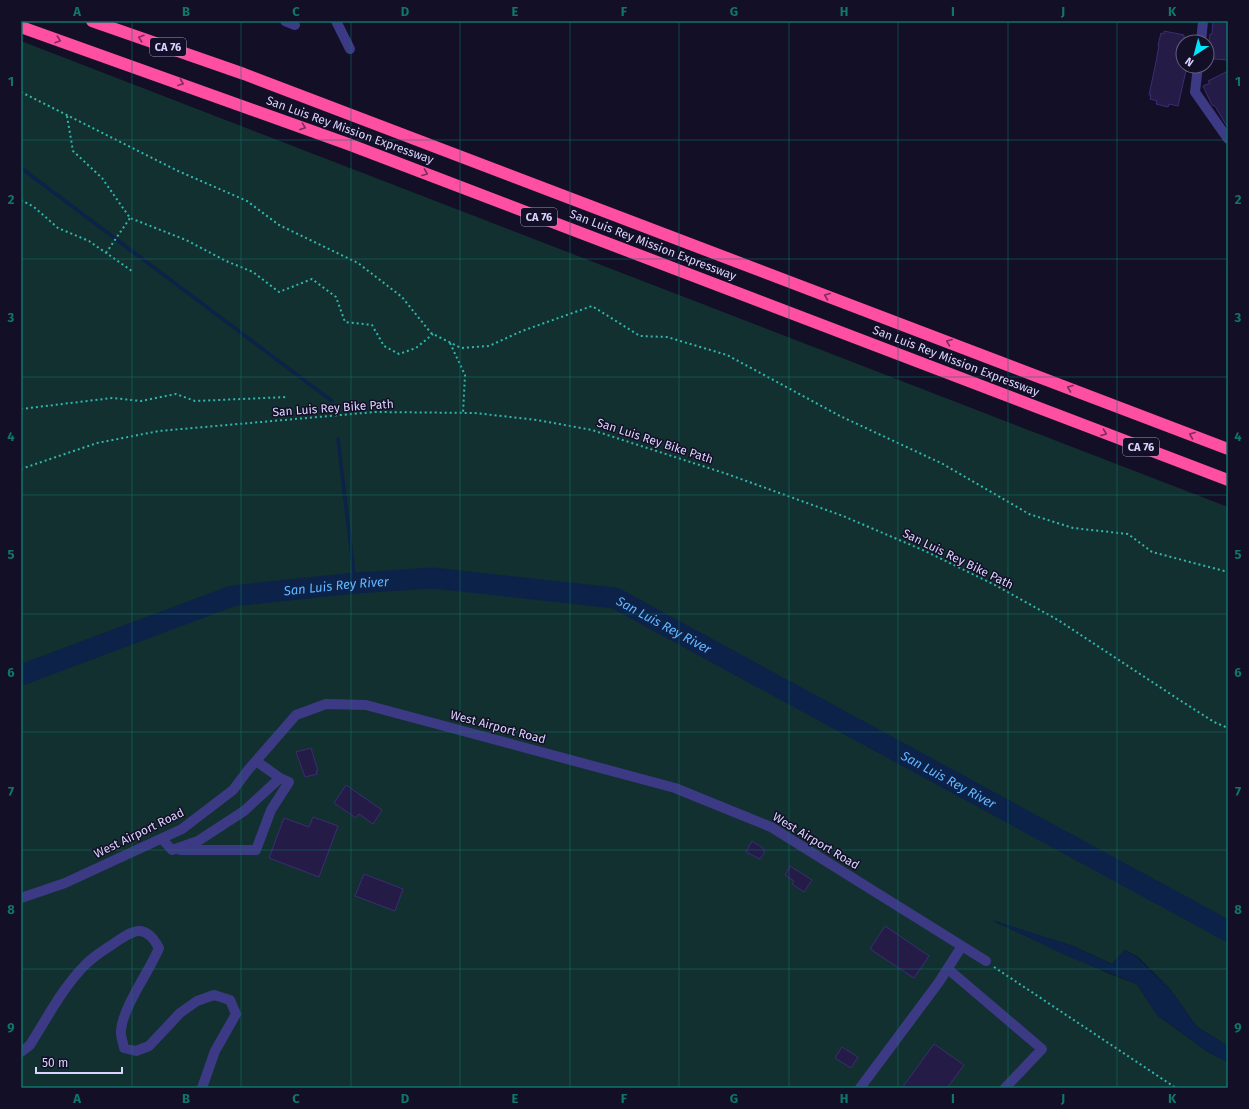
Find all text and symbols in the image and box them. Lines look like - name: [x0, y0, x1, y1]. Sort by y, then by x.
- text: A: [72, 4, 81, 19]
- text: B: [182, 4, 190, 19]
- text: C: [292, 4, 300, 19]
- text: D: [401, 4, 410, 19]
- text: E: [512, 4, 519, 19]
- text: F: [621, 4, 628, 19]
- text: G: [730, 4, 738, 19]
- text: H: [840, 4, 848, 19]
- text: I: [951, 4, 955, 19]
- text: J: [1060, 4, 1065, 19]
- text: K: [1168, 4, 1177, 19]
- one-way arrow: [138, 34, 145, 43]
- north arrow: [1175, 34, 1215, 74]
- one-way arrow: [54, 35, 61, 44]
- road number: CA 76: [150, 38, 186, 56]
- text: N: [1183, 54, 1196, 69]
- text: 1: [8, 74, 14, 89]
- text: 1: [1235, 74, 1241, 89]
- one-way arrow: [177, 78, 184, 86]
- street label: San Luis Rey Mission Expressway: [264, 93, 436, 167]
- one-way arrow: [299, 122, 306, 131]
- one-way arrow: [421, 168, 428, 176]
- text: 2: [8, 192, 15, 207]
- text: 2: [1235, 192, 1242, 207]
- street label: San Luis Rey Mission Expressway: [568, 207, 738, 283]
- road number: CA 76: [521, 208, 557, 226]
- one-way arrow: [824, 292, 831, 300]
- text: 3: [7, 310, 15, 325]
- text: 3: [1234, 310, 1242, 325]
- street label: San Luis Rey Mission Expressway: [871, 323, 1041, 399]
- one-way arrow: [945, 338, 952, 346]
- one-way arrow: [1067, 385, 1074, 393]
- street label: San Luis Rey Bike Path: [272, 397, 394, 419]
- street label: San Luis Rey Bike Path: [595, 416, 715, 466]
- one-way arrow: [1101, 428, 1108, 436]
- text: 4: [7, 429, 15, 444]
- text: 4: [1234, 429, 1242, 444]
- one-way arrow: [1188, 431, 1195, 439]
- road number: CA 76: [1123, 438, 1159, 456]
- street label: San Luis Rey Bike Path: [900, 526, 1016, 592]
- text: 5: [8, 547, 15, 562]
- text: 5: [1235, 547, 1242, 562]
- water label: San Luis Rey River: [282, 574, 390, 599]
- water label: San Luis Rey River: [613, 593, 715, 657]
- text: 6: [7, 665, 15, 680]
- text: 6: [1234, 665, 1242, 680]
- street label: West Airport Road: [449, 708, 547, 746]
- water label: San Luis Rey River: [898, 747, 999, 812]
- text: 7: [8, 784, 14, 799]
- text: 7: [1235, 784, 1241, 799]
- street label: West Airport Road: [92, 805, 186, 861]
- street label: West Airport Road: [770, 810, 862, 872]
- text: 8: [7, 902, 15, 917]
- text: 8: [1234, 902, 1242, 917]
- text: 9: [7, 1020, 15, 1035]
- text: 9: [1234, 1020, 1242, 1035]
- scale bar: [36, 1049, 122, 1075]
- text: 50 m: [42, 1056, 68, 1070]
- text: A: [72, 1091, 81, 1106]
- text: B: [182, 1091, 190, 1106]
- text: C: [292, 1091, 300, 1106]
- text: D: [401, 1091, 410, 1106]
- text: E: [512, 1091, 519, 1106]
- text: F: [621, 1091, 628, 1106]
- text: G: [730, 1091, 738, 1106]
- text: H: [840, 1091, 848, 1106]
- text: I: [951, 1091, 955, 1106]
- text: J: [1060, 1091, 1065, 1106]
- text: K: [1168, 1091, 1177, 1106]

